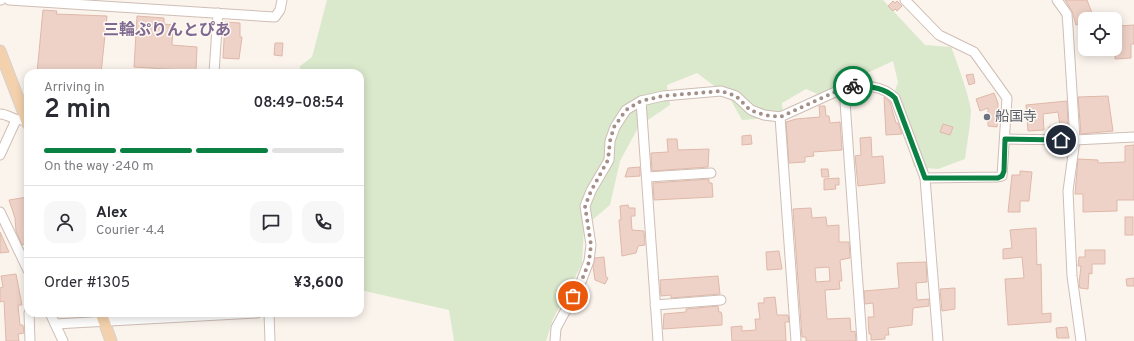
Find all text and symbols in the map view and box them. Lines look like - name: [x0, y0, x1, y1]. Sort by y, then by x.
- map controls: [1078, 12, 1122, 56]
- button: locate: [1078, 12, 1122, 56]
- district label: 三輪ぷりんとぴあ: [103, 20, 231, 41]
- courier: [833, 66, 873, 106]
- icon: bike: [842, 75, 864, 97]
- text: Arriving in: [44, 80, 105, 96]
- text: 2 min: [44, 94, 111, 127]
- text: 08:49–08:54: [253, 94, 344, 113]
- place label: 船国寺: [995, 109, 1037, 126]
- marker: 船国寺: [982, 112, 992, 122]
- pin: [1044, 123, 1078, 157]
- icon: home: [1050, 129, 1072, 151]
- text: On the way · 240 m: [44, 159, 153, 175]
- button: person: [44, 201, 86, 243]
- button: chat: [250, 201, 292, 243]
- button: phone: [302, 201, 344, 243]
- text: Alex: [96, 204, 128, 223]
- text: Courier · 4.4: [96, 223, 165, 239]
- text: Order #1305: [44, 274, 130, 293]
- text: ¥3,600: [294, 274, 344, 293]
- pin: [556, 279, 590, 313]
- icon: bag: [562, 285, 584, 307]

